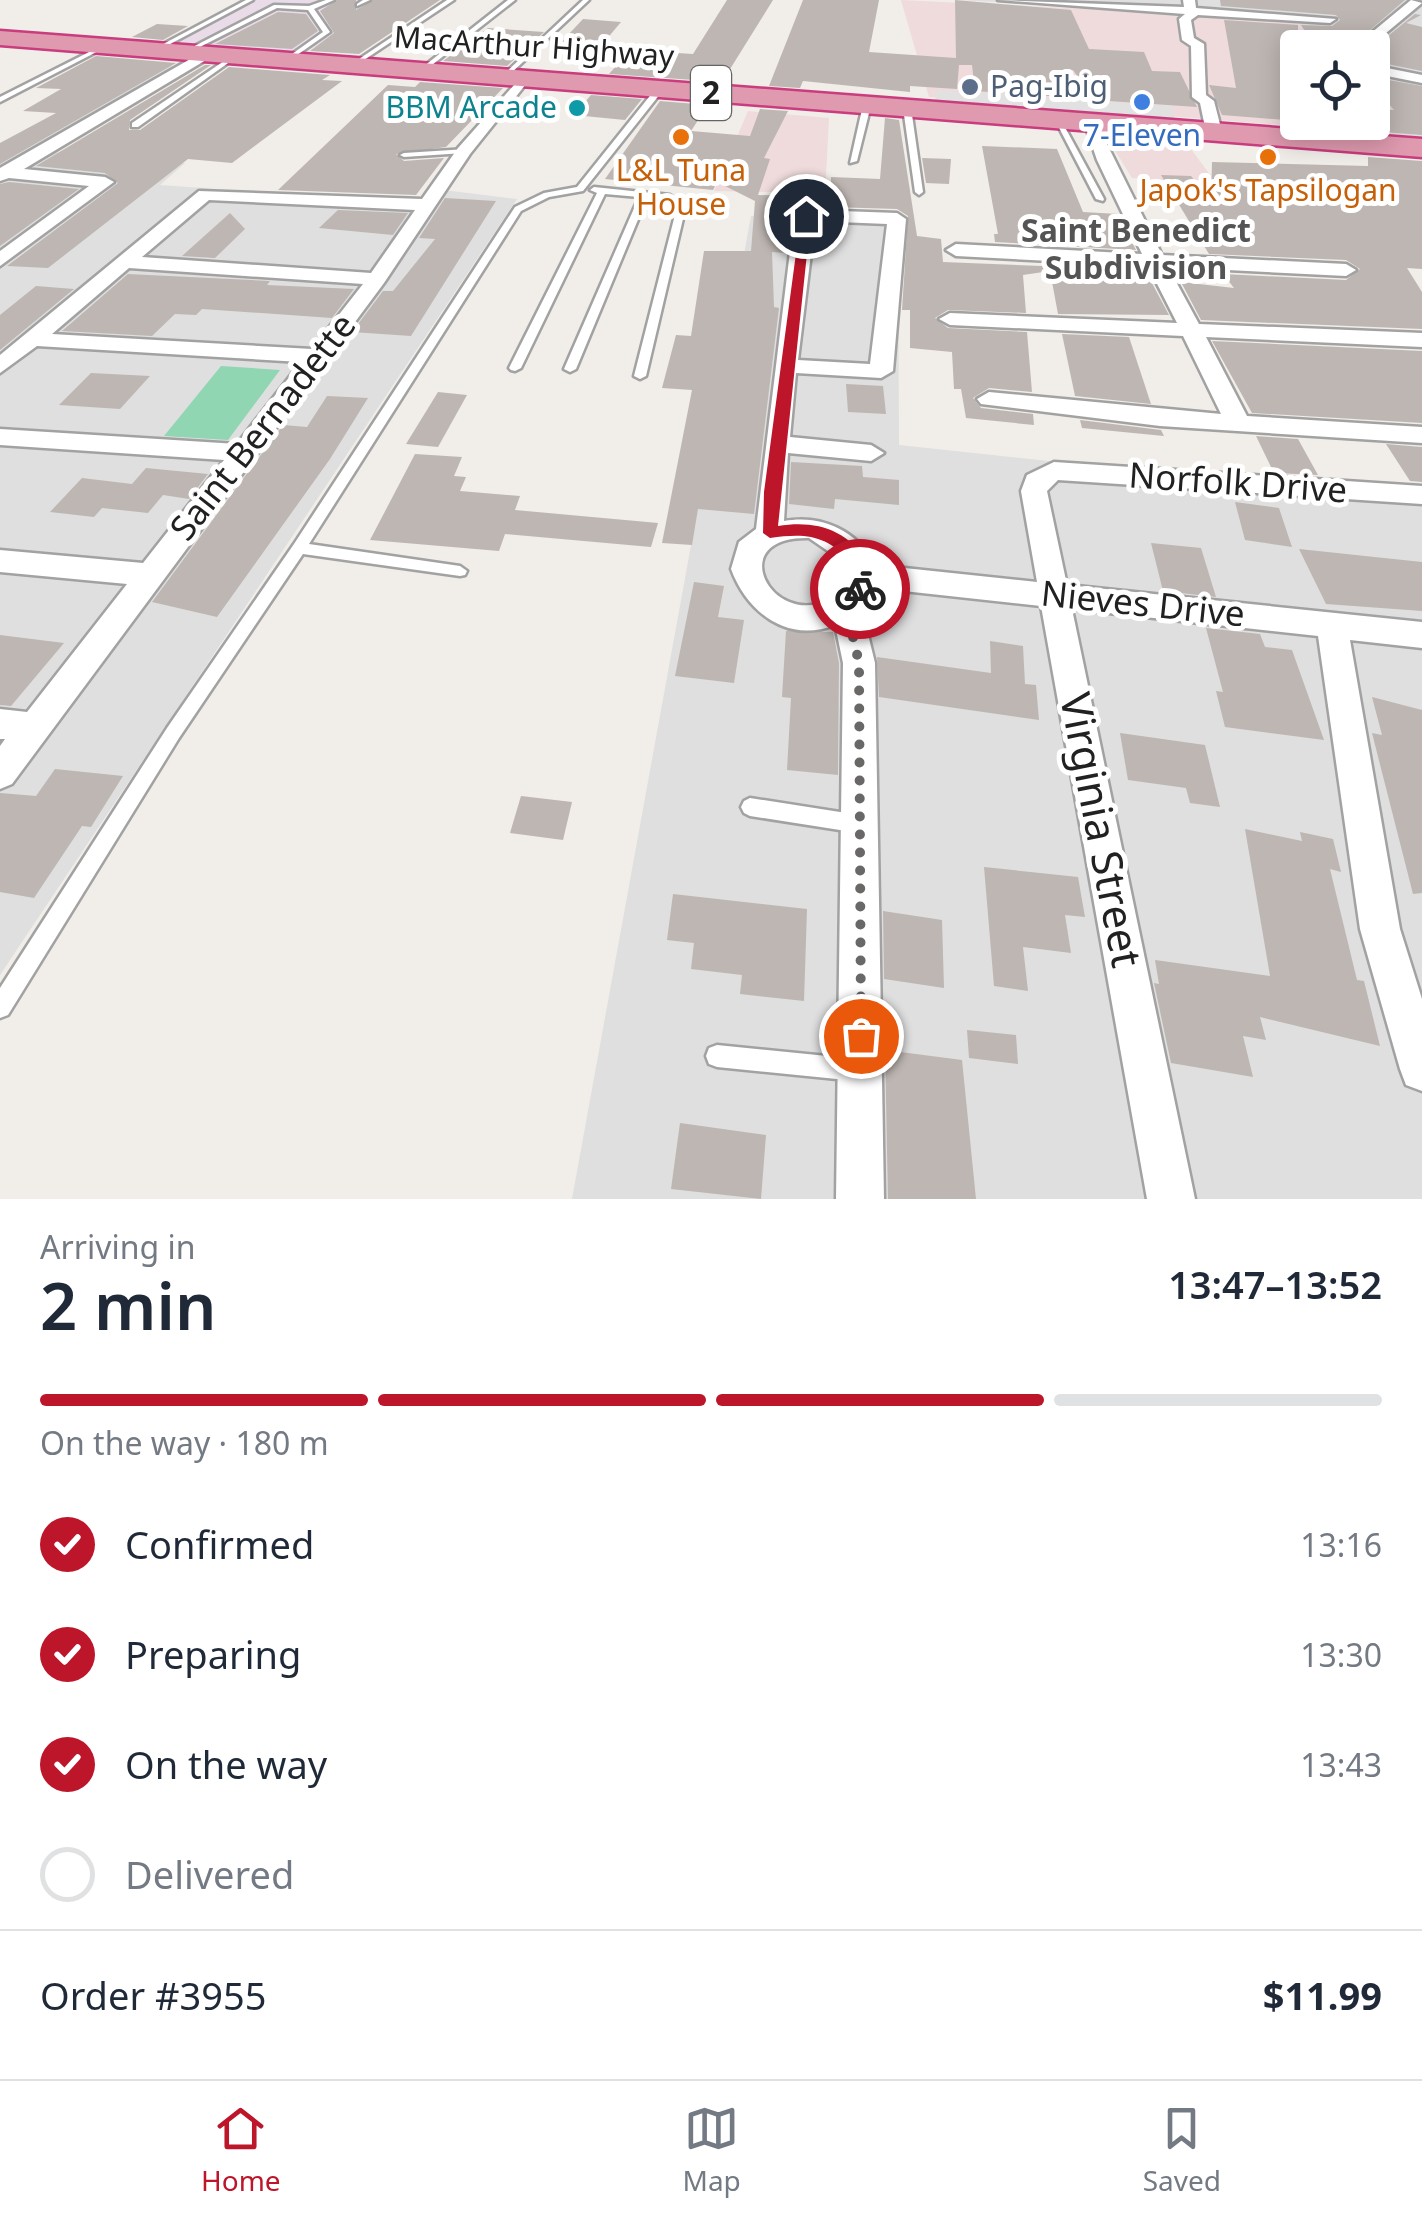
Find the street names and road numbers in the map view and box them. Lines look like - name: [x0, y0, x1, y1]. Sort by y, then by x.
- street label: MacArthur Highway: [393, 15, 676, 76]
- road number: 2: [691, 66, 731, 120]
- street label: Saint Bernadette: [158, 303, 365, 549]
- street label: Norfolk Drive: [1127, 450, 1349, 513]
- street label: Nieves Drive: [1039, 568, 1247, 637]
- street label: Virginia Street: [1048, 688, 1157, 972]

